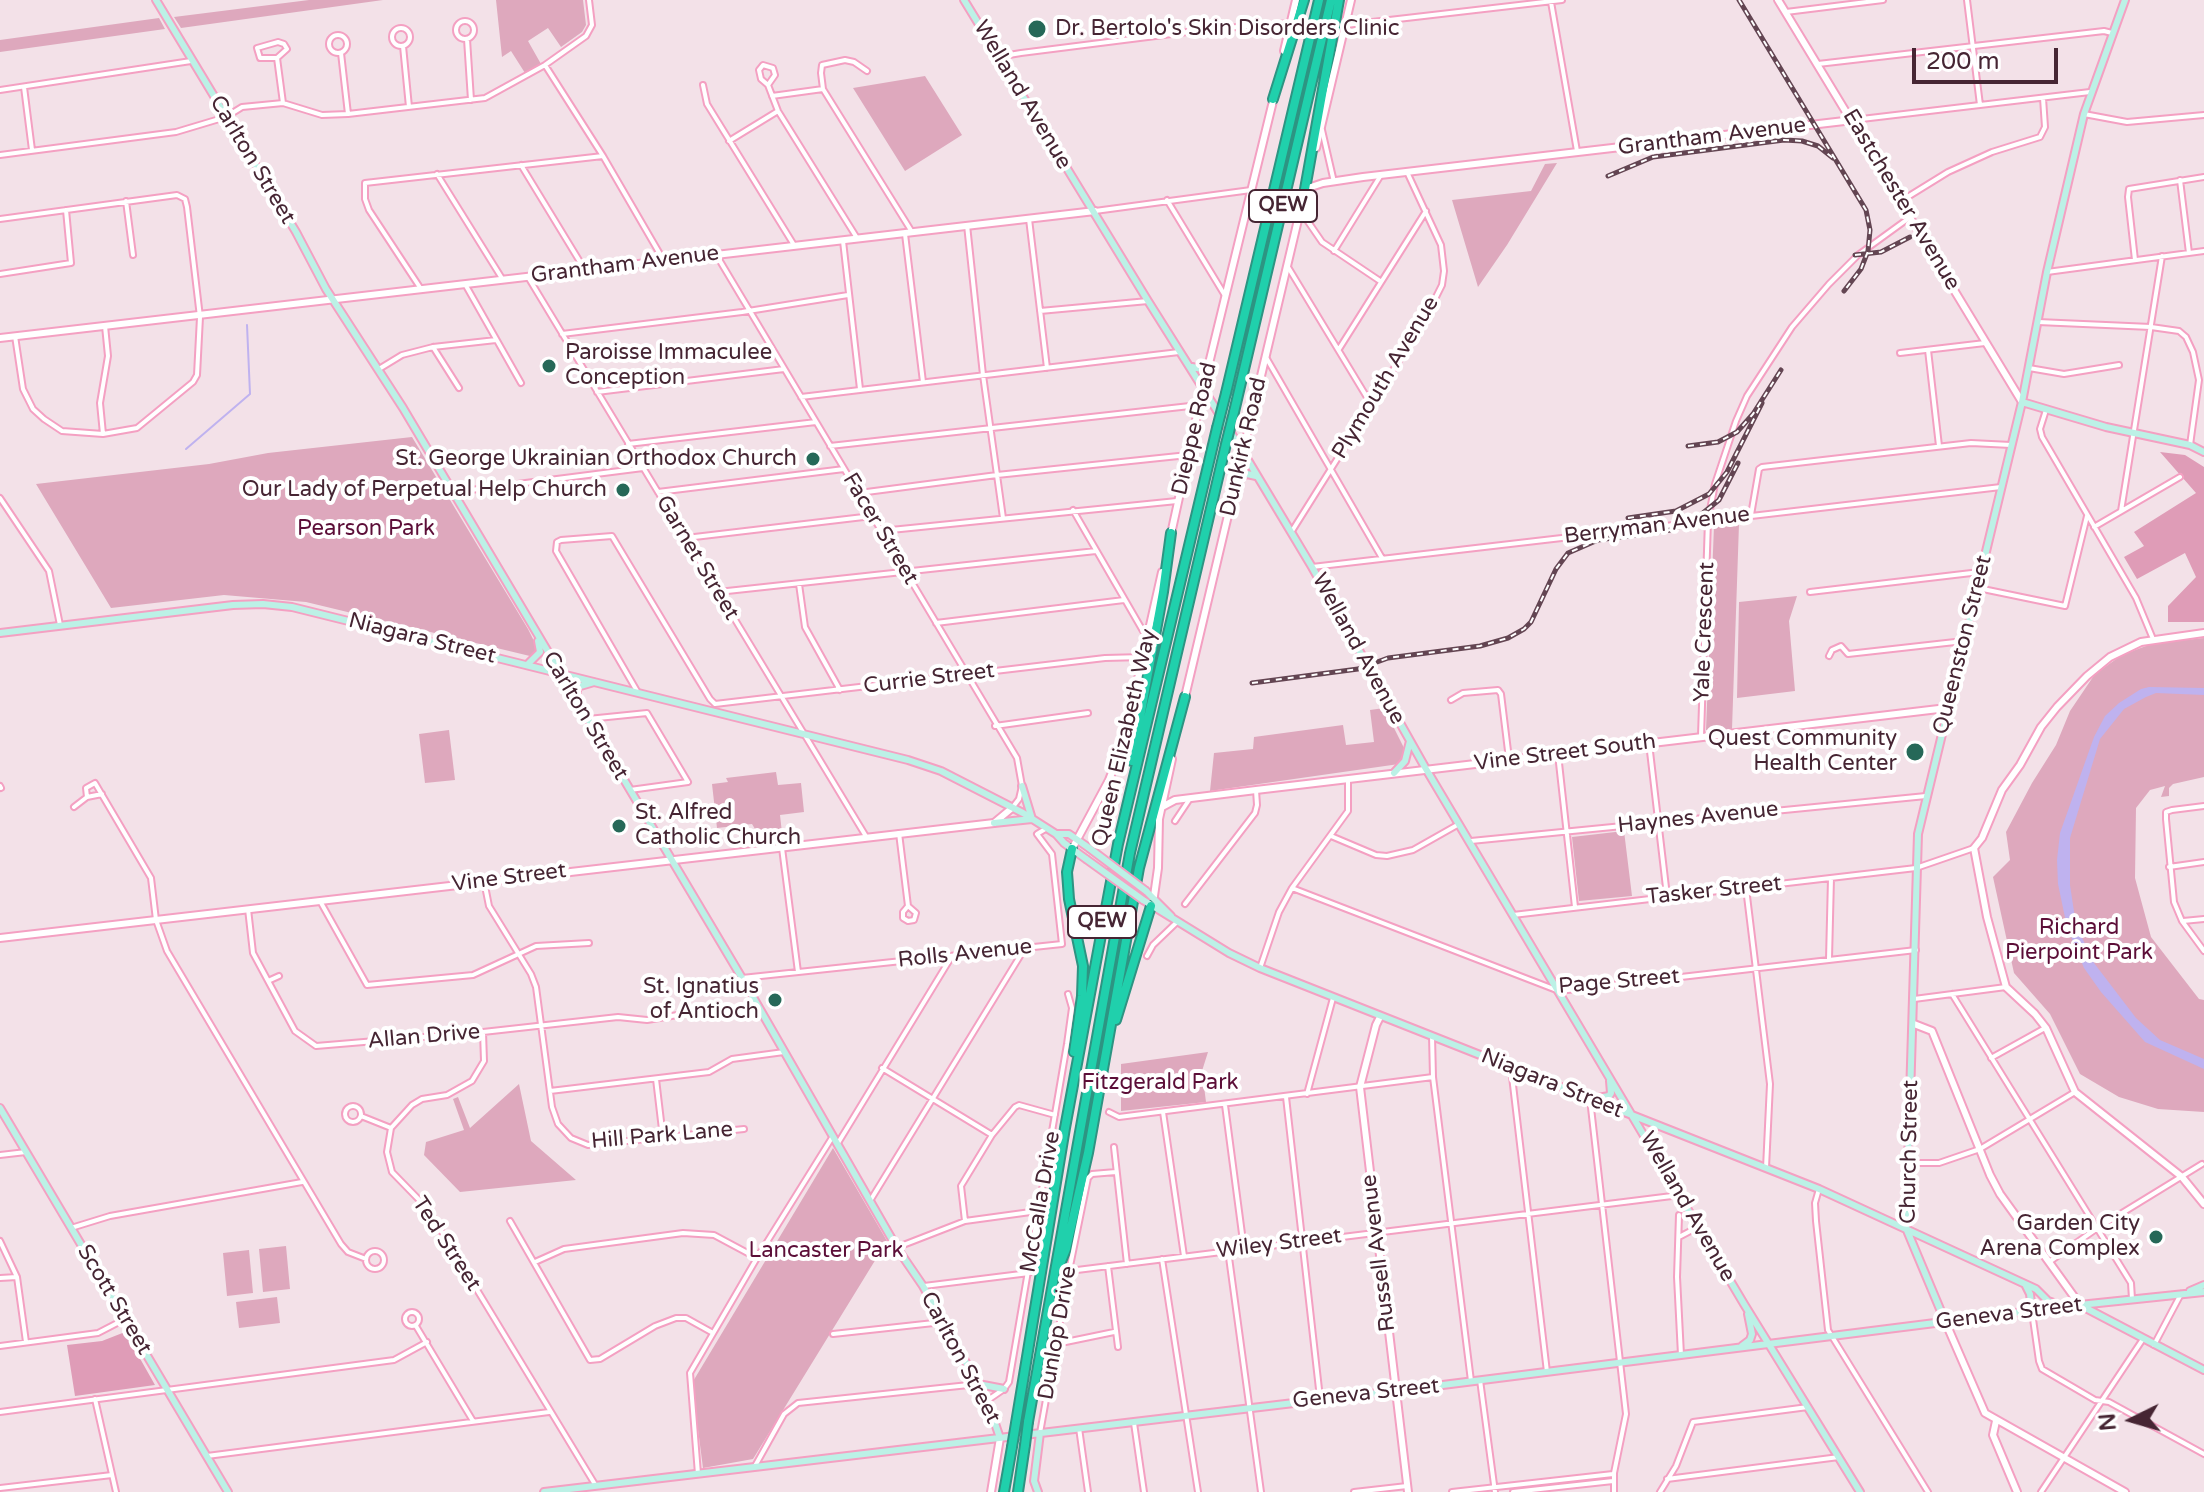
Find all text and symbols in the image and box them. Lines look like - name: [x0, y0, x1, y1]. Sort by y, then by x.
- street label: Welland Avenue: [967, 16, 1077, 174]
- place label: Dr. Bertolo's Skin Disorders Clinic: [1055, 16, 1400, 42]
- marker: Dr. Bertolo's Skin Disorders Clinic: [1026, 18, 1048, 40]
- scale bar: [1916, 32, 2062, 82]
- text: 200 m: [1926, 47, 2000, 76]
- street label: Carlton Street: [203, 91, 301, 229]
- street label: Eastchester Avenue: [1836, 105, 1966, 295]
- street label: Grantham Avenue: [1616, 112, 1808, 162]
- road number: QEW: [1249, 190, 1317, 222]
- street label: Grantham Avenue: [529, 240, 721, 290]
- street label: Plymouth Avenue: [1327, 292, 1445, 464]
- place label: Paroisse Immaculee Conception: [565, 340, 772, 392]
- marker: Paroisse Immaculee Conception: [540, 357, 558, 375]
- street label: Dieppe Road: [1167, 360, 1223, 498]
- street label: Dunkirk Road: [1215, 375, 1273, 519]
- place label: St. George Ukrainian Orthodox Church: [395, 446, 797, 472]
- marker: St. George Ukrainian Orthodox Church: [804, 450, 822, 468]
- street label: Facer Street: [836, 469, 924, 589]
- place label: Our Lady of Perpetual Help Church: [242, 477, 607, 503]
- marker: Our Lady of Perpetual Help Church: [614, 481, 632, 499]
- street label: Garnet Street: [650, 491, 744, 625]
- street label: Berryman Avenue: [1563, 502, 1751, 550]
- park label: Pearson Park: [297, 516, 435, 542]
- street label: Queenston Street: [1928, 553, 1998, 737]
- street label: Yale Crescent: [1689, 562, 1721, 702]
- street label: Welland Avenue: [1306, 569, 1410, 729]
- street label: Niagara Street: [346, 608, 498, 670]
- street label: Queen Elizabeth Way: [1087, 627, 1163, 849]
- street label: Carlton Street: [536, 647, 634, 785]
- street label: Currie Street: [862, 658, 996, 700]
- place label: Quest Community Health Center: [1708, 726, 1897, 778]
- street label: Vine Street South: [1473, 729, 1657, 777]
- marker: Quest Community Health Center: [1904, 741, 1926, 763]
- street label: Haynes Avenue: [1616, 796, 1780, 840]
- place label: St. Alfred Catholic Church: [635, 800, 801, 852]
- marker: St. Alfred Catholic Church: [610, 817, 628, 835]
- street label: Vine Street: [450, 858, 568, 898]
- street label: Tasker Street: [1645, 871, 1783, 911]
- road number: QEW: [1068, 906, 1136, 938]
- park label: Richard Pierpoint Park: [2005, 915, 2153, 966]
- street label: Rolls Avenue: [896, 934, 1034, 974]
- street label: Page Street: [1557, 964, 1681, 1000]
- place label: St. Ignatius of Antioch: [643, 974, 759, 1026]
- marker: St. Ignatius of Antioch: [766, 991, 784, 1009]
- street label: Allan Drive: [367, 1019, 481, 1055]
- street label: Niagara Street: [1477, 1043, 1627, 1125]
- park label: Fitzgerald Park: [1081, 1070, 1239, 1096]
- street label: Church Street: [1896, 1080, 1924, 1224]
- street label: Hill Park Lane: [590, 1117, 734, 1155]
- street label: Welland Avenue: [1633, 1127, 1741, 1287]
- street label: McCalla Drive: [1016, 1129, 1066, 1275]
- street label: Russell Avenue: [1356, 1173, 1402, 1333]
- street label: Ted Street: [406, 1192, 486, 1296]
- place label: Garden City Arena Complex: [1980, 1211, 2140, 1262]
- street label: Wiley Street: [1215, 1223, 1343, 1265]
- marker: Garden City Arena Complex: [2147, 1228, 2165, 1246]
- park label: Lancaster Park: [749, 1238, 903, 1264]
- street label: Scott Street: [71, 1240, 157, 1360]
- street label: Dunlop Drive: [1033, 1264, 1083, 1402]
- street label: Carlton Street: [914, 1288, 1006, 1428]
- street label: Geneva Street: [1934, 1292, 2084, 1336]
- street label: Geneva Street: [1291, 1373, 1441, 1415]
- north arrow: [2092, 1380, 2172, 1460]
- text: N: [2094, 1412, 2122, 1432]

